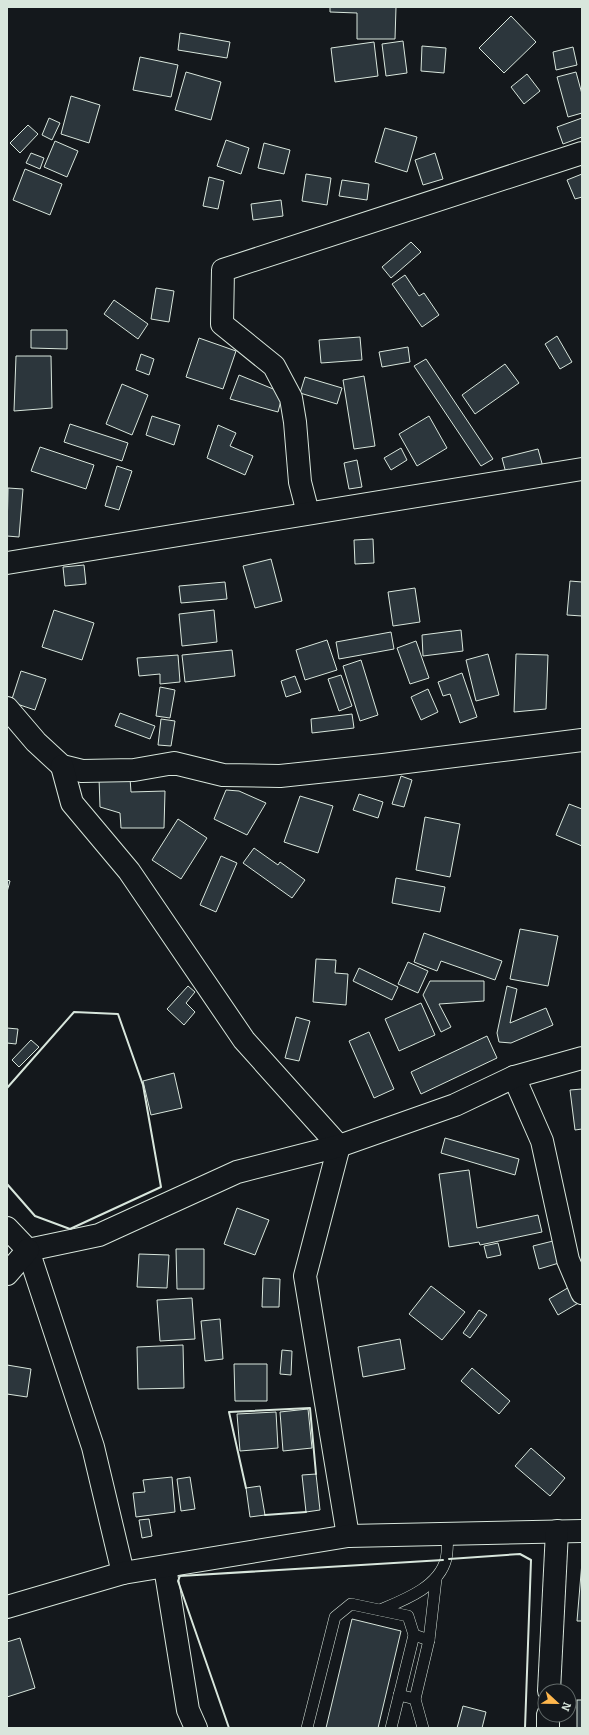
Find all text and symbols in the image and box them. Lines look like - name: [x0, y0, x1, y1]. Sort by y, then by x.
- north arrow: [537, 1683, 577, 1723]
- text: N: [558, 1700, 573, 1713]

